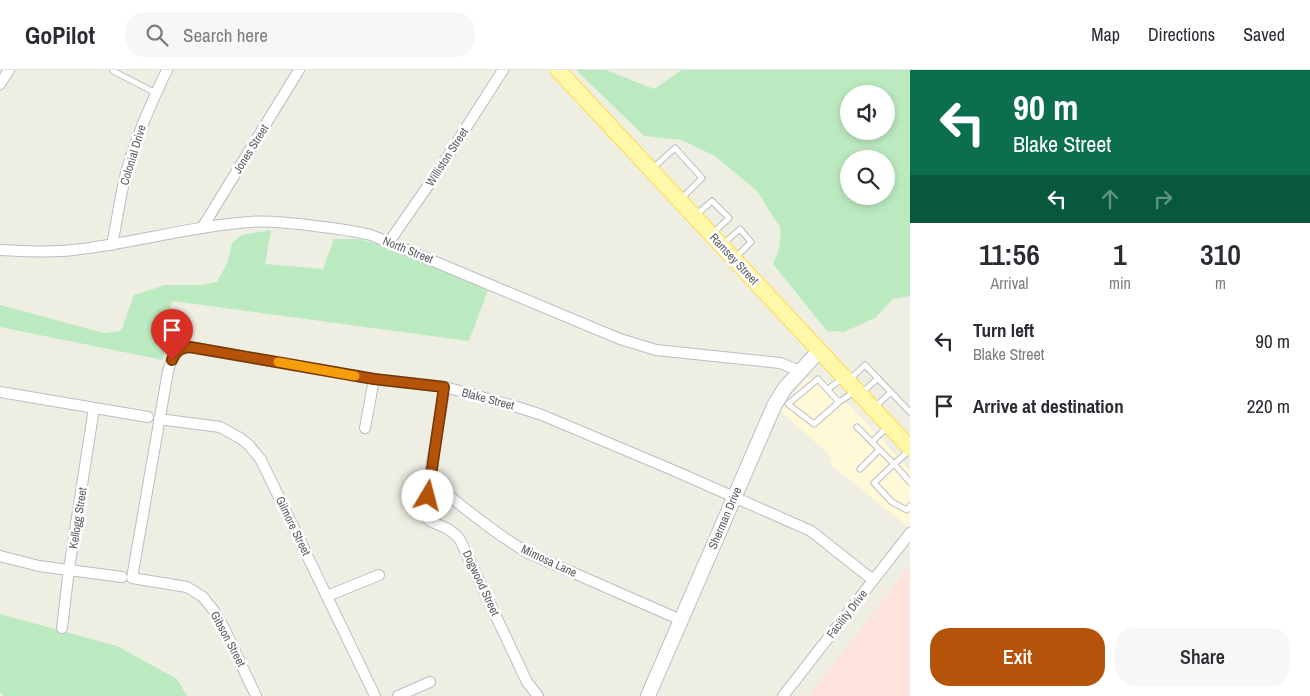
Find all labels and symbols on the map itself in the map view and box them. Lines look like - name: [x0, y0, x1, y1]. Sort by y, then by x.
- street label: Jones Street: [230, 121, 273, 177]
- street label: Colonial Drive: [116, 123, 150, 187]
- street label: Williston Street: [422, 124, 472, 189]
- street label: Ramsey Street: [706, 230, 762, 288]
- street label: North Street: [380, 233, 436, 267]
- pin: [151, 309, 193, 360]
- street label: Blake Street: [460, 384, 516, 414]
- position arrow: [401, 469, 453, 521]
- street label: Sherman Drive: [705, 484, 745, 552]
- street label: Kellogg Street: [65, 486, 91, 550]
- street label: Gilmore Street: [272, 494, 314, 558]
- street label: Mimosa Lane: [519, 541, 579, 581]
- street label: Dogwood Street: [459, 548, 503, 619]
- street label: Facility Drive: [823, 586, 871, 642]
- street label: Gibson Street: [207, 608, 249, 670]

